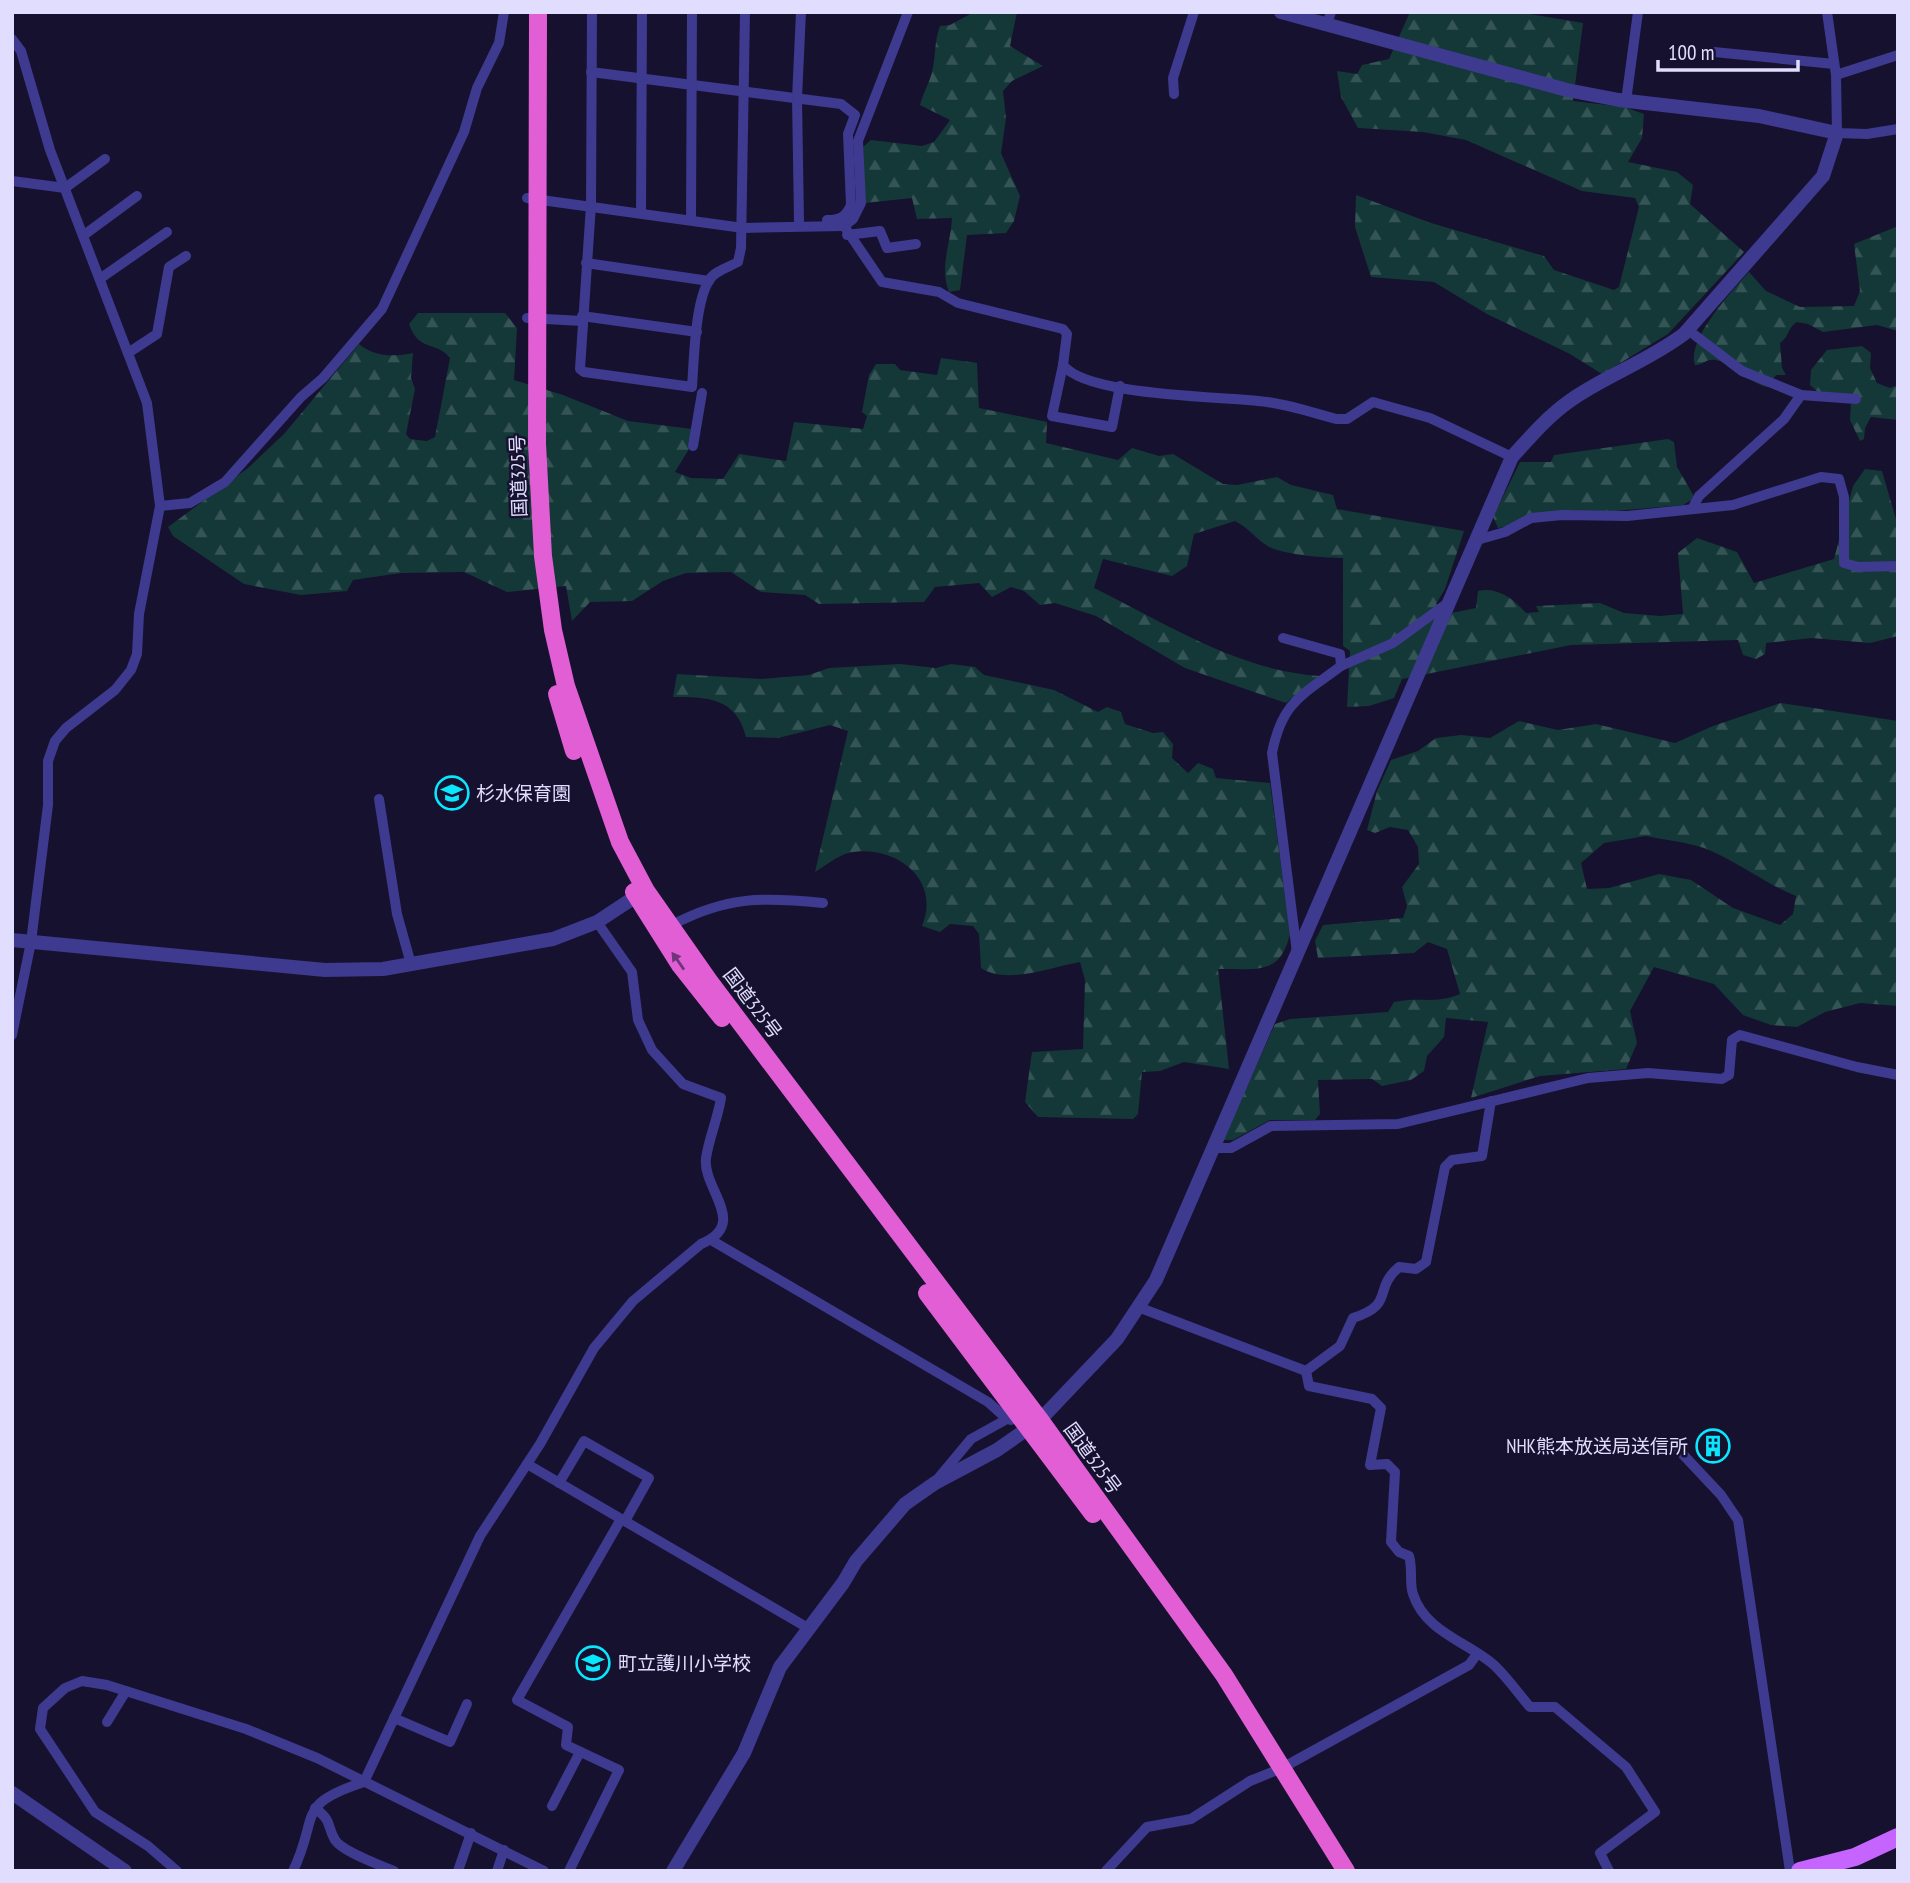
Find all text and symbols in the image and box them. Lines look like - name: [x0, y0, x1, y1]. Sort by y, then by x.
- scale bar: [1658, 28, 1798, 72]
- text: 100 m: [1668, 39, 1714, 66]
- street label: 国道325号: [505, 434, 531, 518]
- school or university icon: 杉水保育園: [433, 774, 471, 812]
- place label: 杉水保育園: [476, 781, 571, 805]
- one-way arrow: [671, 952, 685, 970]
- street label: 国道325号: [719, 963, 787, 1043]
- street label: 国道325号: [1059, 1418, 1127, 1498]
- building icon: NHK熊本放送局送信所: [1694, 1427, 1732, 1465]
- place label: NHK熊本放送局送信所: [1506, 1434, 1688, 1458]
- school or university icon: 町立護川小学校: [574, 1644, 612, 1682]
- place label: 町立護川小学校: [618, 1651, 751, 1675]

